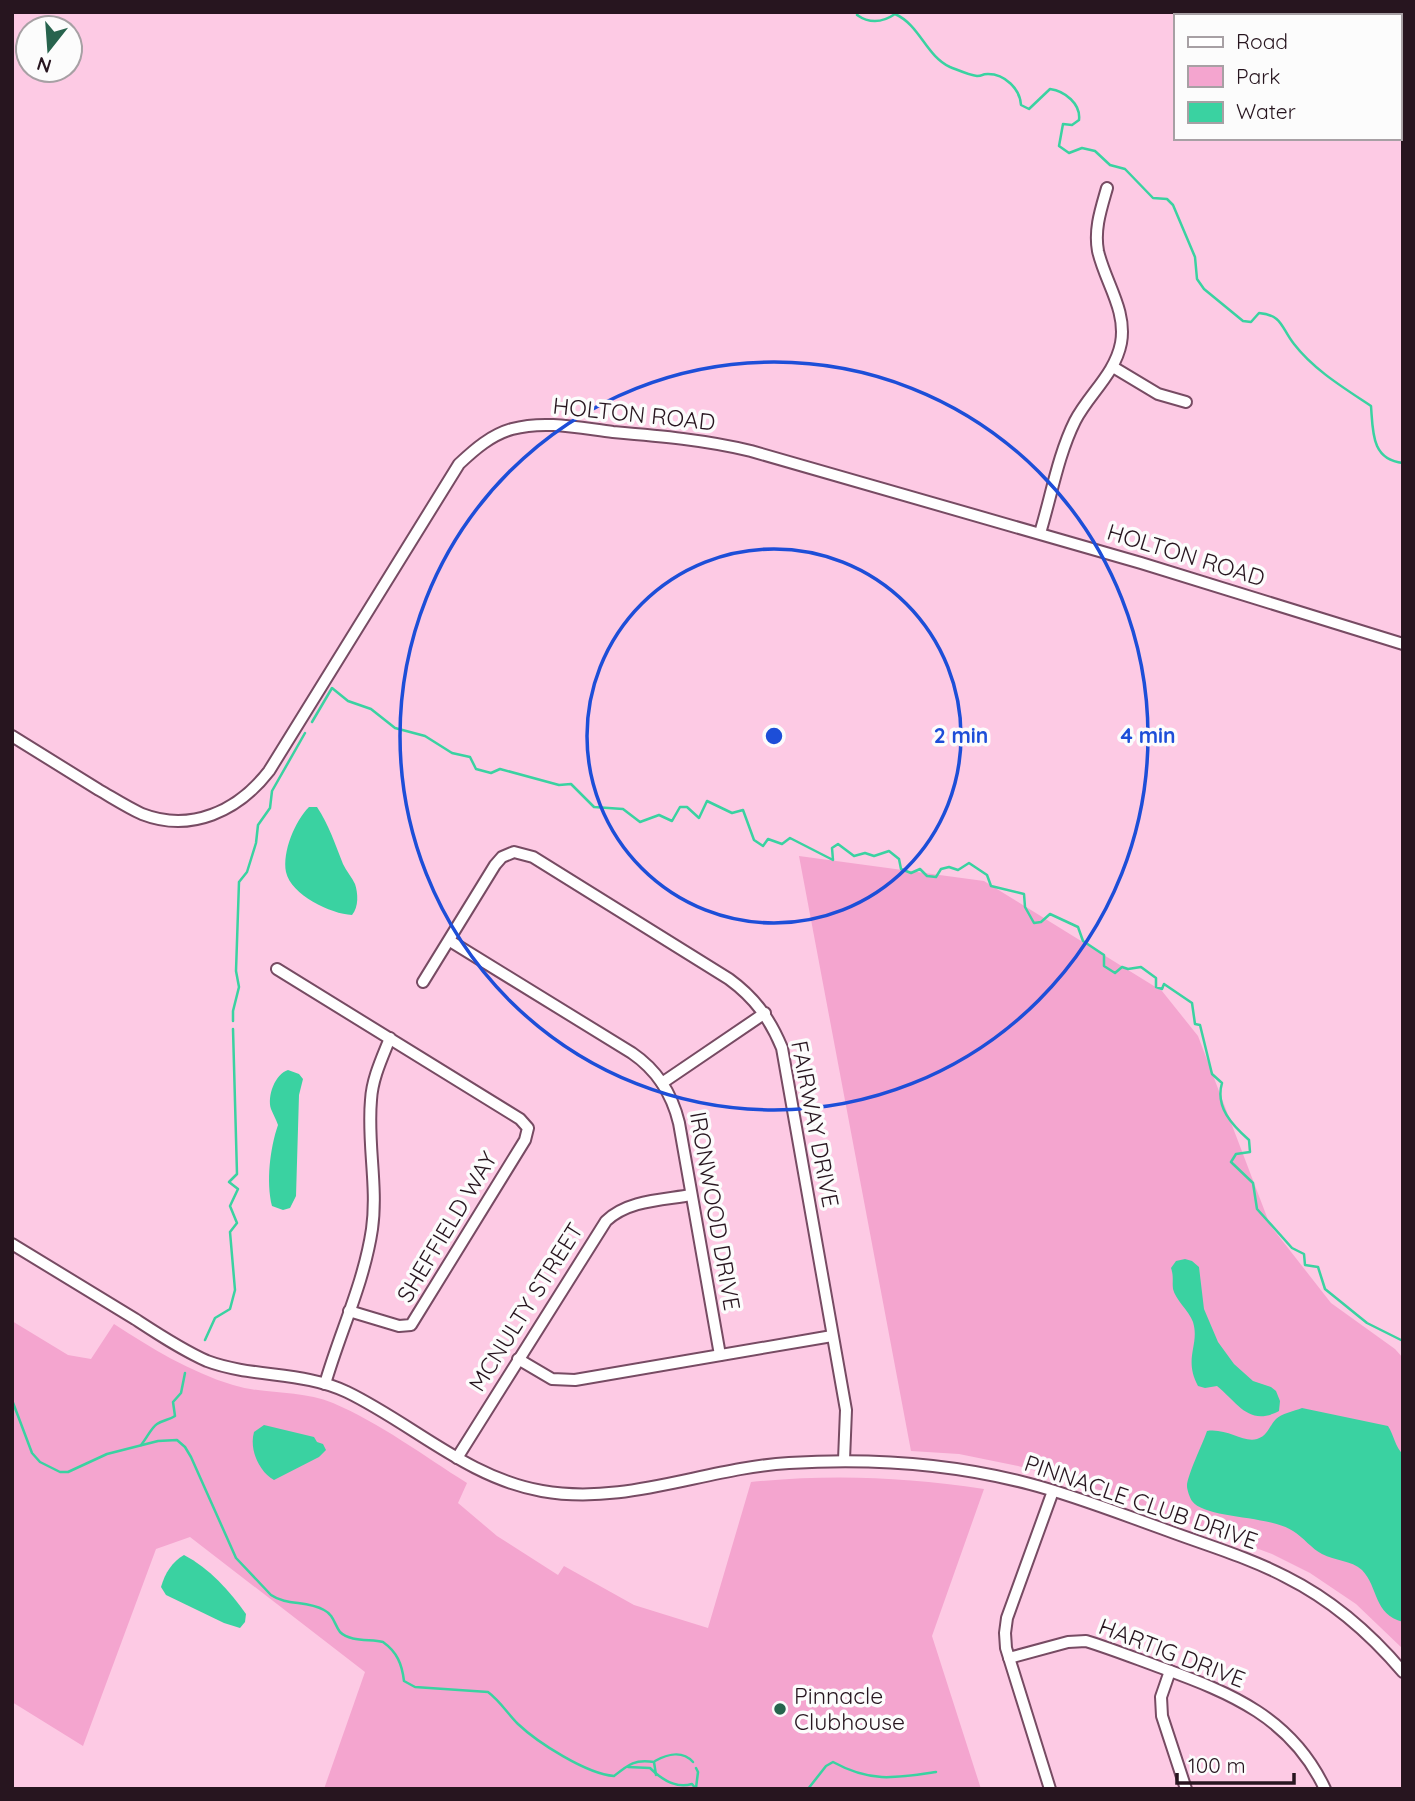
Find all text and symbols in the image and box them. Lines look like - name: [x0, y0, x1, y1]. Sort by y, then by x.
- north arrow: [14, 14, 84, 84]
- legend: [1174, 14, 1401, 140]
- text: Road: [1236, 28, 1288, 54]
- text: N: [34, 52, 54, 79]
- text: Park: [1236, 63, 1280, 89]
- text: Water: [1236, 98, 1296, 124]
- street label: HOLTON ROAD: [551, 391, 717, 436]
- street label: HOLTON ROAD: [1104, 517, 1268, 592]
- text: 2 min: [934, 722, 988, 748]
- text: 4 min: [1120, 722, 1176, 748]
- centre of rings: [762, 724, 786, 748]
- street label: FAIRWAY DRIVE: [785, 1038, 846, 1210]
- street label: IRONWOOD DRIVE: [684, 1109, 747, 1313]
- street label: SHEFFIELD WAY: [390, 1146, 503, 1307]
- street label: MCNULTY STREET: [462, 1217, 589, 1397]
- street label: PINNACLE CLUB DRIVE: [1021, 1448, 1262, 1555]
- street label: HARTIG DRIVE: [1095, 1611, 1249, 1694]
- place label: Pinnacle Clubhouse: [794, 1681, 905, 1736]
- marker: Pinnacle Clubhouse: [772, 1701, 788, 1717]
- scale bar: [1177, 1742, 1294, 1786]
- text: 100 m: [1188, 1752, 1246, 1778]

